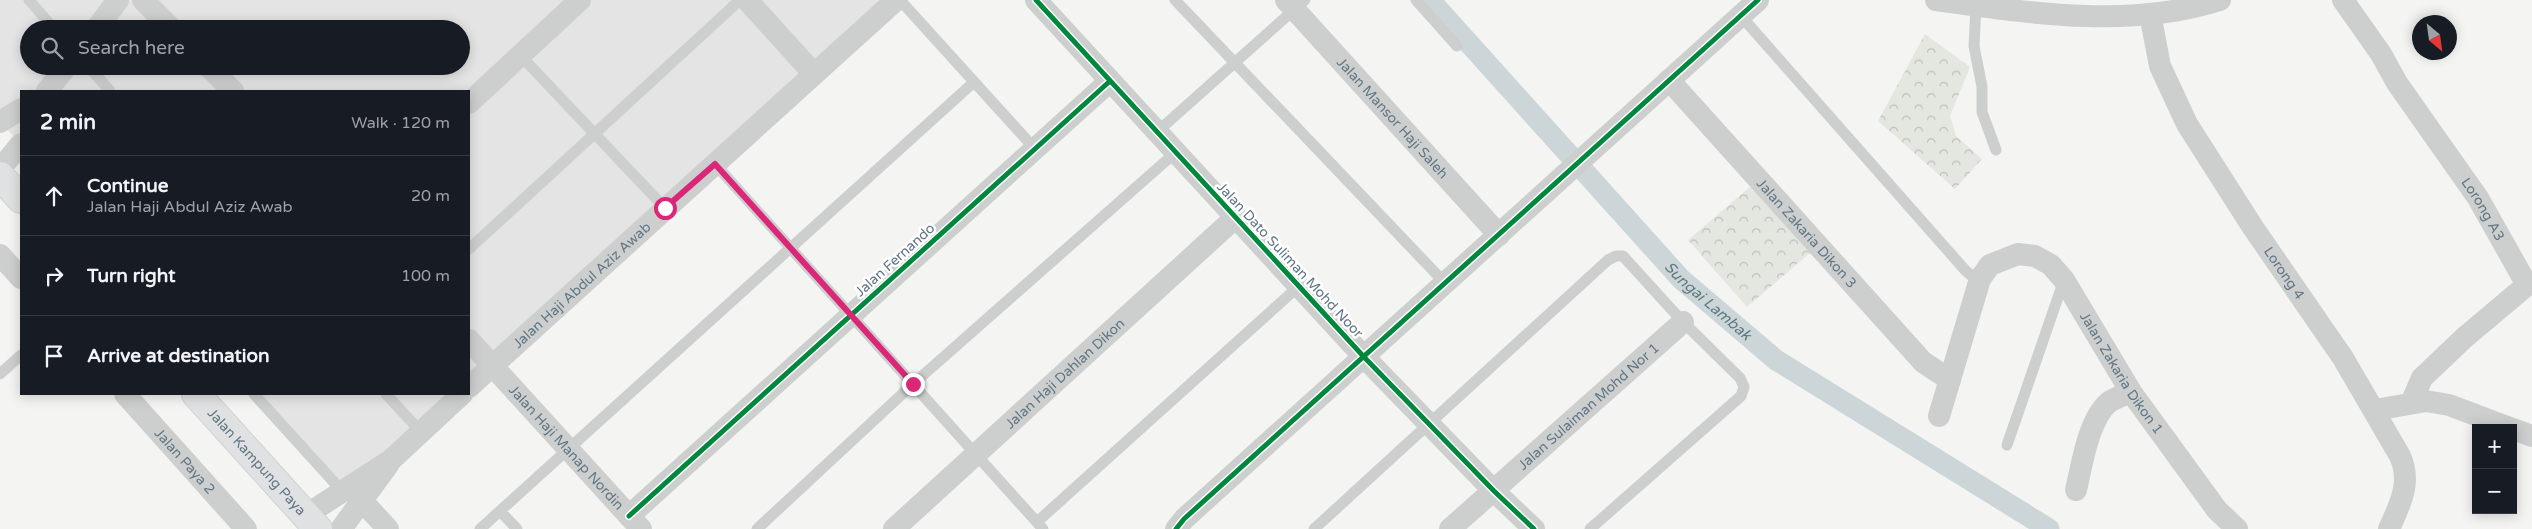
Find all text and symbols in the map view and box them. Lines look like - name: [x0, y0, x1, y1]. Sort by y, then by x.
- north arrow: [2412, 15, 2457, 60]
- search box: [20, 20, 470, 75]
- icon: search: [38, 34, 66, 62]
- text: Search here: [78, 37, 185, 59]
- street label: Jalan Mansor Haji Saleh: [1334, 54, 1452, 182]
- text: 2 min: [40, 110, 96, 135]
- text: Walk · 120 m: [351, 113, 450, 133]
- street label: Lorong A3: [2458, 174, 2509, 244]
- text: Continue: [87, 175, 169, 197]
- street label: Jalan Zakaria Dikon 3: [1753, 175, 1861, 291]
- street label: Jalan Dato Suliman Mohd Noor: [1213, 179, 1367, 342]
- icon: ahead: [40, 182, 68, 210]
- text: 20 m: [411, 186, 450, 206]
- text: Jalan Haji Abdul Aziz Awab: [87, 197, 293, 217]
- route start: [654, 197, 677, 220]
- street label: Jalan Haji Abdul Aziz Awab: [509, 218, 654, 352]
- street label: Jalan Fernando: [852, 220, 938, 300]
- street label: Lorong 4: [2260, 243, 2309, 303]
- water label: Sungai Lambak: [1661, 258, 1756, 345]
- icon: right: [40, 262, 68, 290]
- text: Turn right: [87, 265, 175, 287]
- text: 100 m: [401, 266, 450, 286]
- street label: Jalan Zakaria Dikon 1: [2077, 309, 2167, 437]
- street label: Jalan Haji Dahlan Dikon: [1001, 315, 1128, 432]
- street label: Jalan Sulaiman Mohd Nor 1: [1514, 339, 1662, 473]
- icon: arrive: [40, 342, 68, 370]
- text: Arrive at destination: [87, 345, 270, 367]
- route end: [902, 373, 925, 396]
- street label: Jalan Haji Manap Nordin: [505, 381, 628, 513]
- street label: Jalan Kampung Paya: [204, 404, 310, 519]
- map controls: [2472, 424, 2517, 514]
- button: +: [2472, 424, 2517, 469]
- street label: Jalan Paya 2: [151, 425, 219, 497]
- button: −: [2472, 469, 2517, 514]

